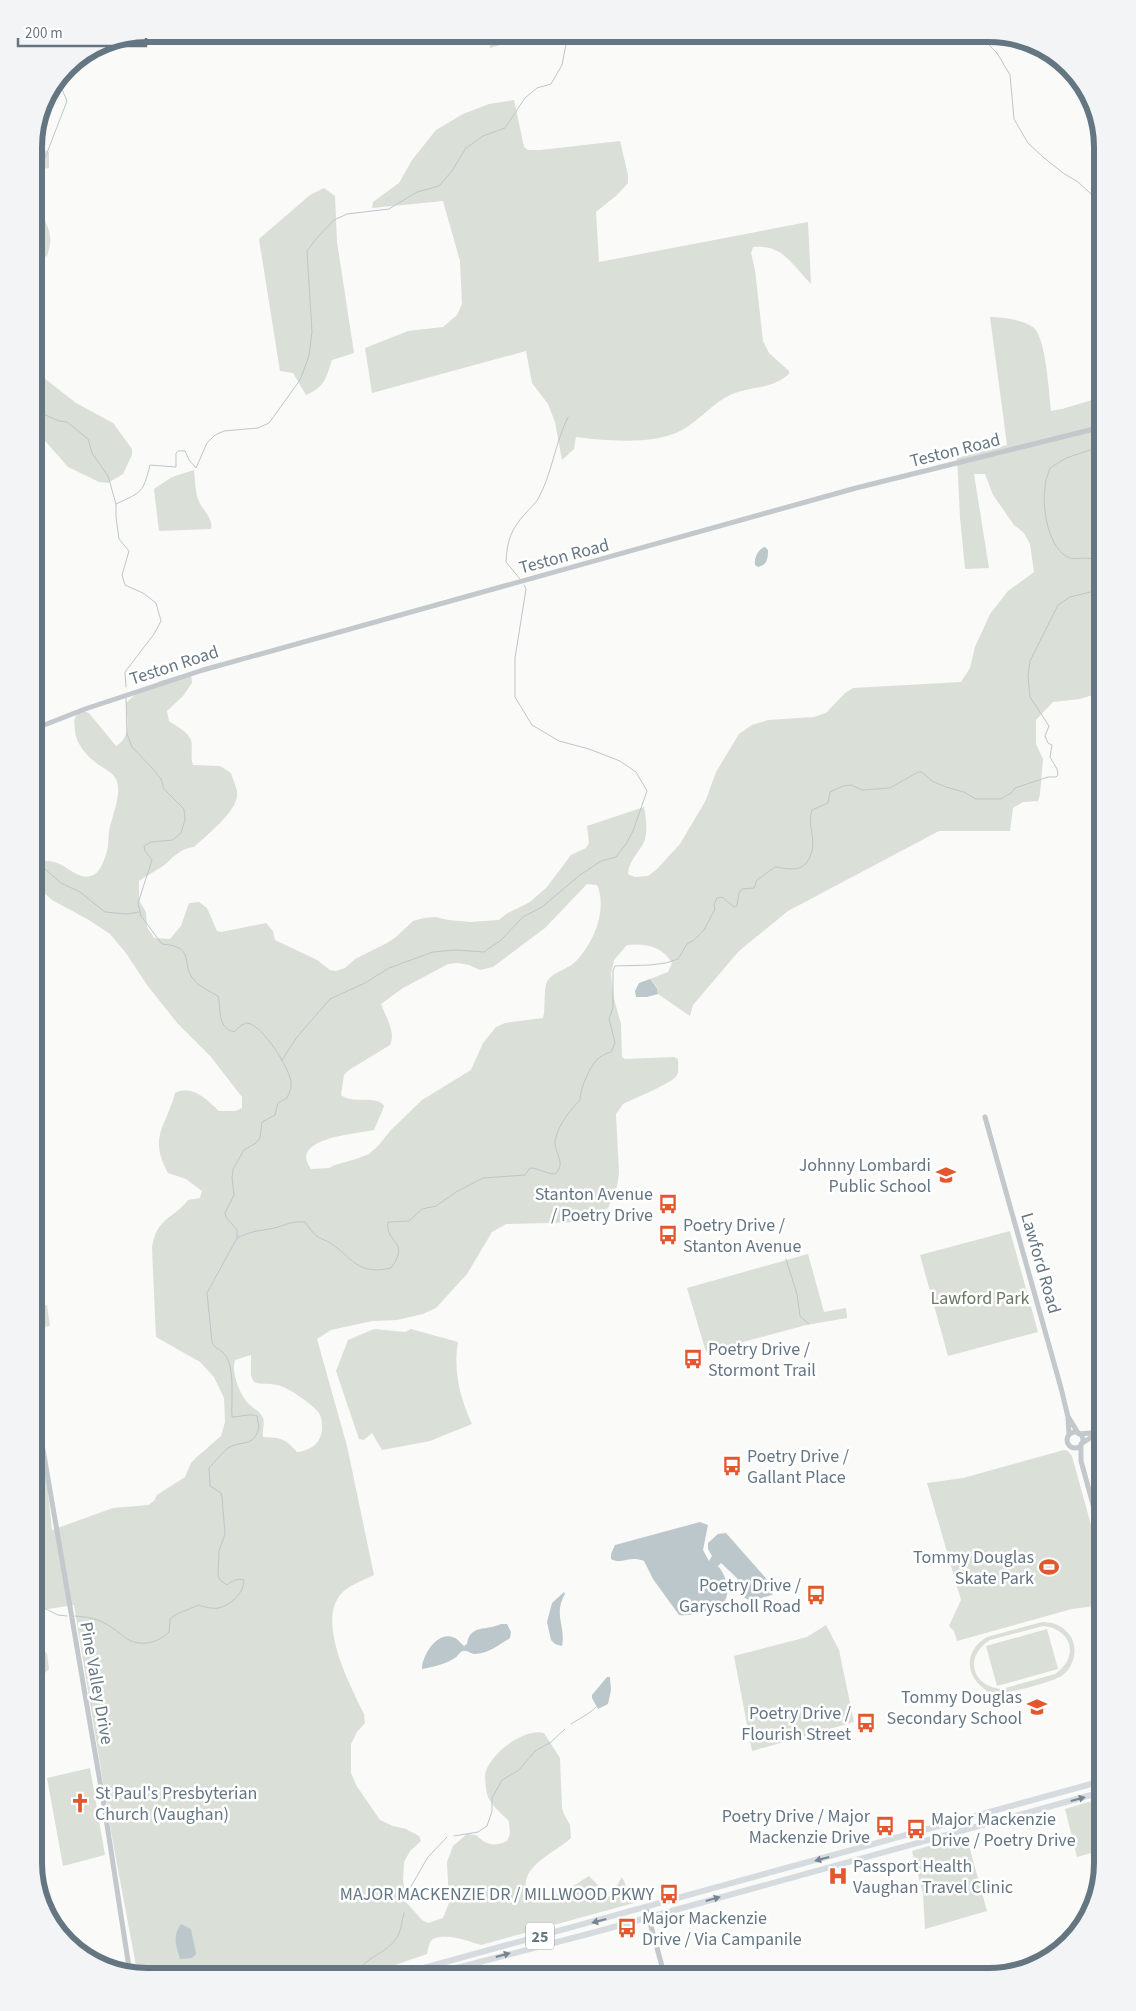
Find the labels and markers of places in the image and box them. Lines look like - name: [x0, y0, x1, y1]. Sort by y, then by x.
- place label: Johnny Lombardi Public School: [799, 1153, 931, 1199]
- school or university icon: Johnny Lombardi Public School: [935, 1164, 957, 1186]
- place label: Stanton Avenue / Poetry Drive: [535, 1182, 653, 1228]
- bus stop icon: Stanton Avenue / Poetry Drive: [657, 1193, 679, 1215]
- place label: Poetry Drive / Stanton Avenue: [683, 1213, 801, 1259]
- bus stop icon: Poetry Drive / Stanton Avenue: [657, 1224, 679, 1246]
- place label: Poetry Drive / Stormont Trail: [708, 1337, 816, 1383]
- bus stop icon: Poetry Drive / Stormont Trail: [682, 1348, 704, 1370]
- place label: Poetry Drive / Gallant Place: [747, 1444, 850, 1490]
- bus stop icon: Poetry Drive / Gallant Place: [721, 1455, 743, 1477]
- place label: Tommy Douglas Skate Park: [913, 1545, 1034, 1591]
- sports icon: Tommy Douglas Skate Park: [1038, 1556, 1060, 1578]
- place label: Poetry Drive / Garyscholl Road: [679, 1573, 802, 1619]
- bus stop icon: Poetry Drive / Garyscholl Road: [805, 1584, 827, 1606]
- place label: Tommy Douglas Secondary School: [887, 1685, 1022, 1731]
- school or university icon: Tommy Douglas Secondary School: [1026, 1696, 1048, 1718]
- place label: Poetry Drive / Flourish Street: [741, 1701, 852, 1747]
- bus stop icon: Poetry Drive / Flourish Street: [855, 1712, 877, 1734]
- place label: St Paul's Presbyterian Church (Vaughan): [95, 1781, 257, 1827]
- church icon: St Paul's Presbyterian Church (Vaughan): [69, 1792, 91, 1814]
- place label: Poetry Drive / Major Mackenzie Drive: [722, 1804, 871, 1850]
- place label: Major Mackenzie Drive / Poetry Drive: [931, 1807, 1076, 1853]
- bus stop icon: Poetry Drive / Major Mackenzie Drive: [874, 1815, 896, 1837]
- bus stop icon: Major Mackenzie Drive / Poetry Drive: [905, 1818, 927, 1840]
- place label: Passport Health Vaughan Travel Clinic: [853, 1854, 1013, 1900]
- hospital icon: Passport Health Vaughan Travel Clinic: [827, 1865, 849, 1887]
- place label: MAJOR MACKENZIE DR / MILLWOOD PKWY: [340, 1882, 654, 1907]
- bus stop icon: MAJOR MACKENZIE DR / MILLWOOD PKWY: [658, 1883, 680, 1905]
- place label: Major Mackenzie Drive / Via Campanile: [642, 1906, 802, 1952]
- bus stop icon: Major Mackenzie Drive / Via Campanile: [616, 1917, 638, 1939]

